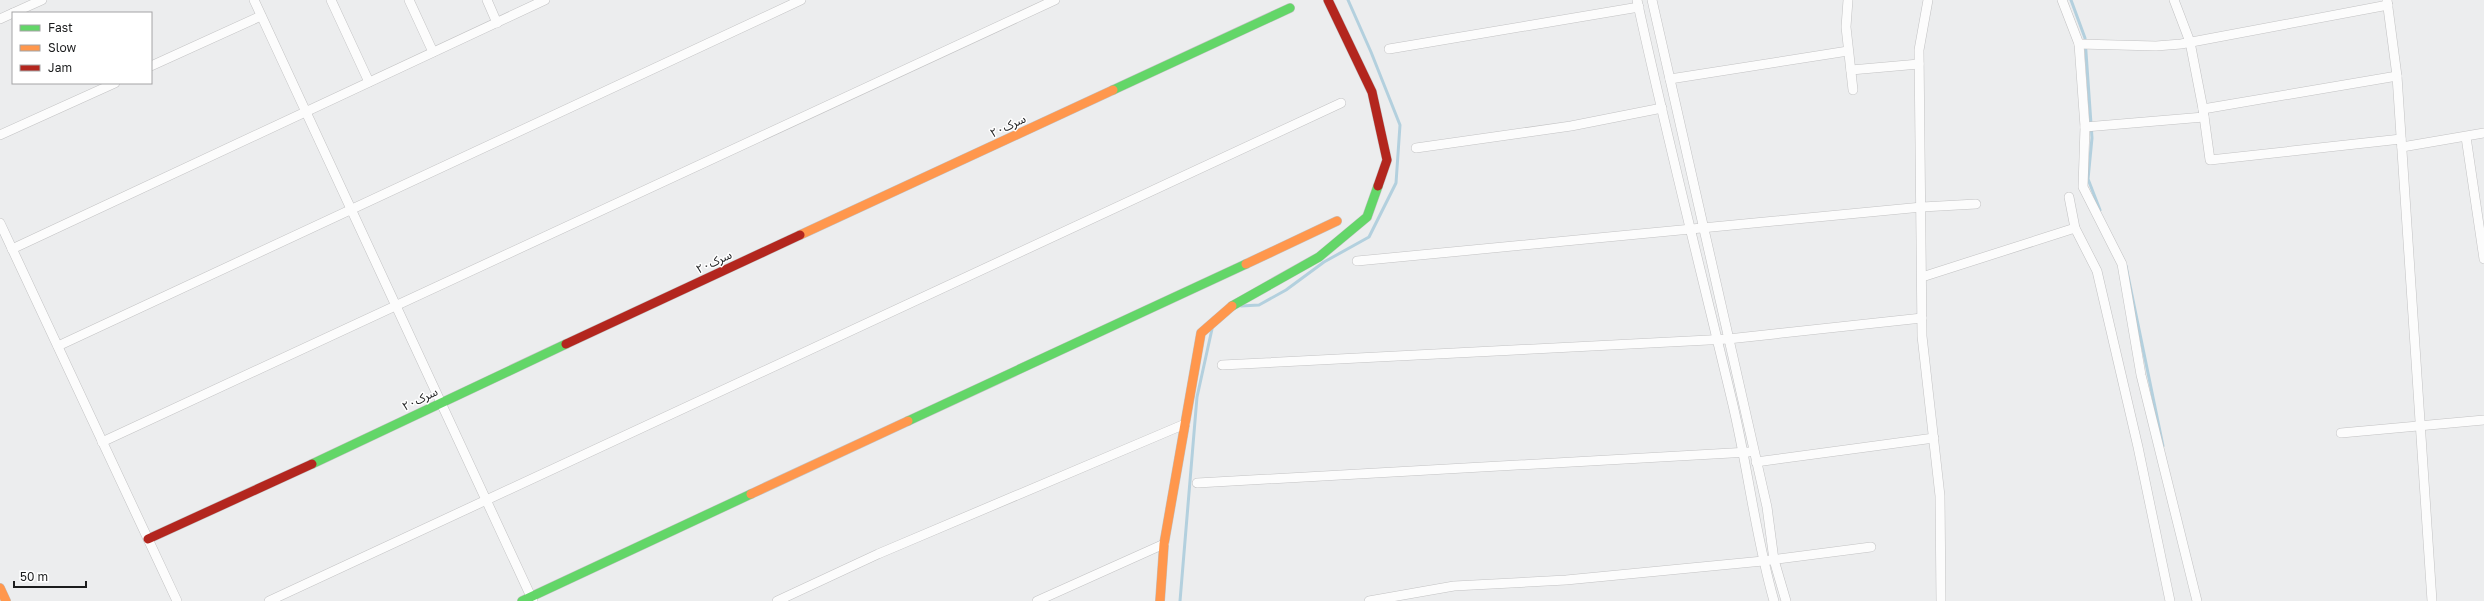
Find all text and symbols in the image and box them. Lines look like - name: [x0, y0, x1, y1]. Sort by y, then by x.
- legend: [12, 12, 152, 84]
- text: Fast: [48, 20, 73, 35]
- text: Slow: [48, 40, 76, 55]
- text: Jam: [48, 60, 72, 75]
- street label: سرک۲۰: [987, 111, 1028, 140]
- street label: سرک۲۰: [693, 247, 734, 276]
- street label: سرک۲۰: [399, 383, 440, 414]
- scale bar: [14, 563, 86, 589]
- text: 50 m: [20, 569, 48, 584]

